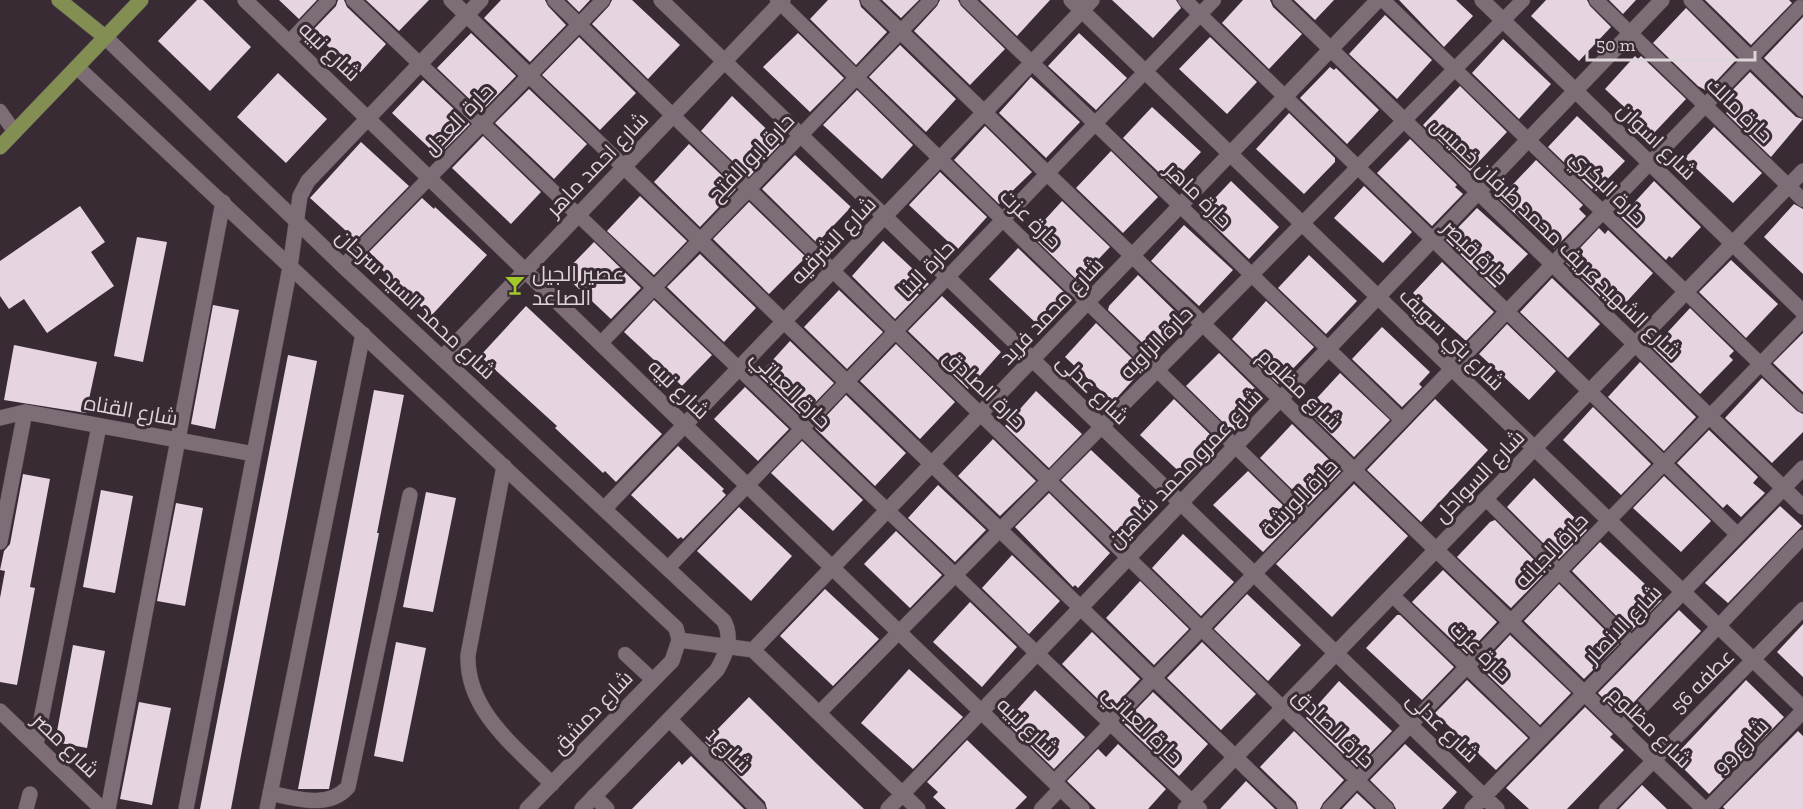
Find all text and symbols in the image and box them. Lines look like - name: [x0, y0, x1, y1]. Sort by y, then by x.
- street label: شارع نبيه: [293, 16, 366, 88]
- scale bar: [1587, 24, 1755, 62]
- text: 50 m: [1596, 34, 1636, 56]
- street label: حارة مالك: [1701, 72, 1779, 148]
- street label: حارة العدل: [418, 78, 499, 161]
- street label: شارع اسوان: [1611, 97, 1702, 186]
- street label: شارع احمد ماهر: [540, 107, 655, 224]
- street label: حارة ابو الفتح: [703, 108, 801, 208]
- street label: شارع الشهيد عريف محمد طرفان خميس: [1424, 112, 1686, 366]
- street label: حارة البكري: [1562, 144, 1652, 233]
- street label: حارة ماهر: [1160, 156, 1238, 233]
- street label: حارة عزت: [995, 184, 1067, 254]
- street label: شارع الشرقيه: [785, 191, 882, 290]
- street label: حارة قيصر: [1437, 214, 1514, 290]
- street label: شارع محمد السيد سرحان: [330, 224, 501, 386]
- street label: حارة البنا: [893, 235, 959, 303]
- street label: شارع محمد فريد: [994, 252, 1110, 371]
- place label: عصير الجيل الصاعد: [532, 261, 625, 310]
- bar icon: عصير الجيل الصاعد: [503, 273, 527, 297]
- street label: شارع بني سويف: [1391, 283, 1510, 398]
- street label: حارة الزاويه: [1114, 300, 1198, 384]
- street label: شارع مظلوم: [1252, 343, 1347, 436]
- street label: حارة الصادق: [938, 344, 1031, 435]
- street label: حارة العباتي: [743, 345, 836, 436]
- street label: شارع عدلى: [1050, 349, 1134, 431]
- street label: شارع نبيه: [642, 354, 715, 426]
- street label: شارع عمرو محمد شاهين: [1102, 383, 1269, 554]
- street label: شارع القناه: [82, 389, 180, 433]
- street label: شارع السواحل: [1429, 424, 1531, 529]
- street label: حارة الورشة: [1256, 453, 1342, 541]
- street label: حارة الجبانه: [1509, 507, 1593, 593]
- street label: شارع الانصار: [1579, 579, 1668, 671]
- street label: حارة عزت: [1445, 616, 1517, 686]
- street label: عطفه 56: [1665, 644, 1739, 718]
- street label: شارع دمشق: [546, 665, 639, 760]
- street label: حارة العباتي: [1095, 681, 1188, 772]
- street label: شارع مظلوم: [1602, 681, 1697, 774]
- street label: حارة الصادق: [1287, 683, 1380, 774]
- street label: شارع عدلى: [1400, 687, 1484, 769]
- street label: شارع نبيه: [991, 692, 1064, 764]
- street label: شارع مصر: [26, 707, 104, 784]
- street label: شارع 99: [1708, 713, 1775, 780]
- street label: شارع 1: [700, 722, 757, 779]

